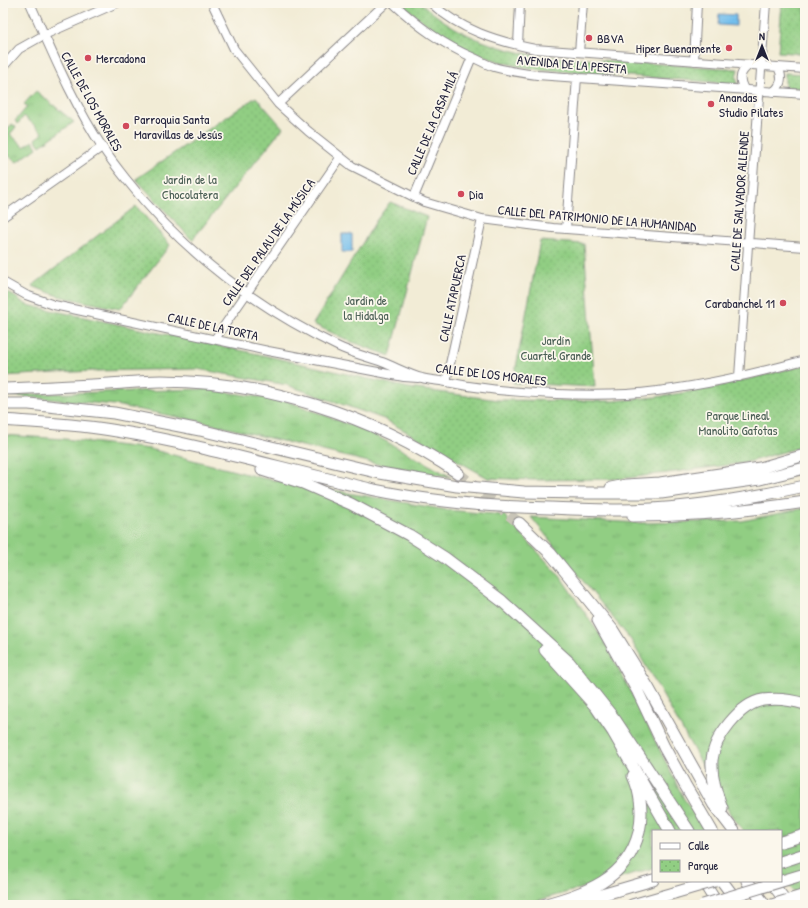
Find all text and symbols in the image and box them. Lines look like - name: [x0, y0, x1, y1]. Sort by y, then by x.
- north arrow: [742, 26, 782, 66]
- place label: BBVA: [597, 29, 624, 47]
- text: N: [759, 29, 765, 43]
- marker: BBVA: [584, 33, 594, 43]
- place label: Hiper Buenamente: [636, 39, 721, 57]
- marker: Hiper Buenamente: [724, 43, 734, 53]
- street label: CALLE DE LOS MORALES: [57, 48, 127, 154]
- place label: Mercadona: [96, 49, 145, 67]
- street label: AVENIDA DE LA PESETA: [516, 50, 628, 78]
- marker: Mercadona: [83, 53, 93, 63]
- street label: CALLE DE LA CASA MILÁ: [402, 67, 462, 178]
- place label: Anandas Studio Pilates: [719, 88, 783, 121]
- marker: Anandas Studio Pilates: [706, 99, 716, 109]
- place label: Parroquia Santa Maravillas de Jesús: [134, 110, 222, 143]
- marker: Parroquia Santa Maravillas de Jesús: [121, 121, 131, 131]
- street label: CALLE DE SALVADOR ALLENDE: [725, 130, 753, 272]
- park label: Jardín de la Chocolatera: [162, 170, 218, 203]
- street label: CALLE DEL PALAU DE LA MÚSICA: [217, 174, 319, 309]
- place label: Dia: [469, 185, 483, 203]
- marker: Dia: [456, 189, 466, 199]
- street label: CALLE DEL PATRIMONIO DE LA HUMANIDAD: [497, 200, 698, 236]
- street label: CALLE ATAPUERCA: [434, 252, 470, 343]
- park label: Jardín de la Hidalga: [343, 291, 389, 324]
- place label: Carabanchel 11: [705, 294, 775, 312]
- marker: Carabanchel 11: [778, 298, 788, 308]
- street label: CALLE DE LA TORTA: [166, 308, 261, 345]
- park label: Jardín Cuartel Grande: [521, 331, 591, 364]
- street label: CALLE DE LOS MORALES: [435, 358, 547, 390]
- park label: Parque Lineal Manolito Gafotas: [699, 406, 777, 439]
- legend: [652, 830, 782, 882]
- text: Calle: [688, 837, 709, 854]
- text: Parque: [688, 857, 718, 874]

